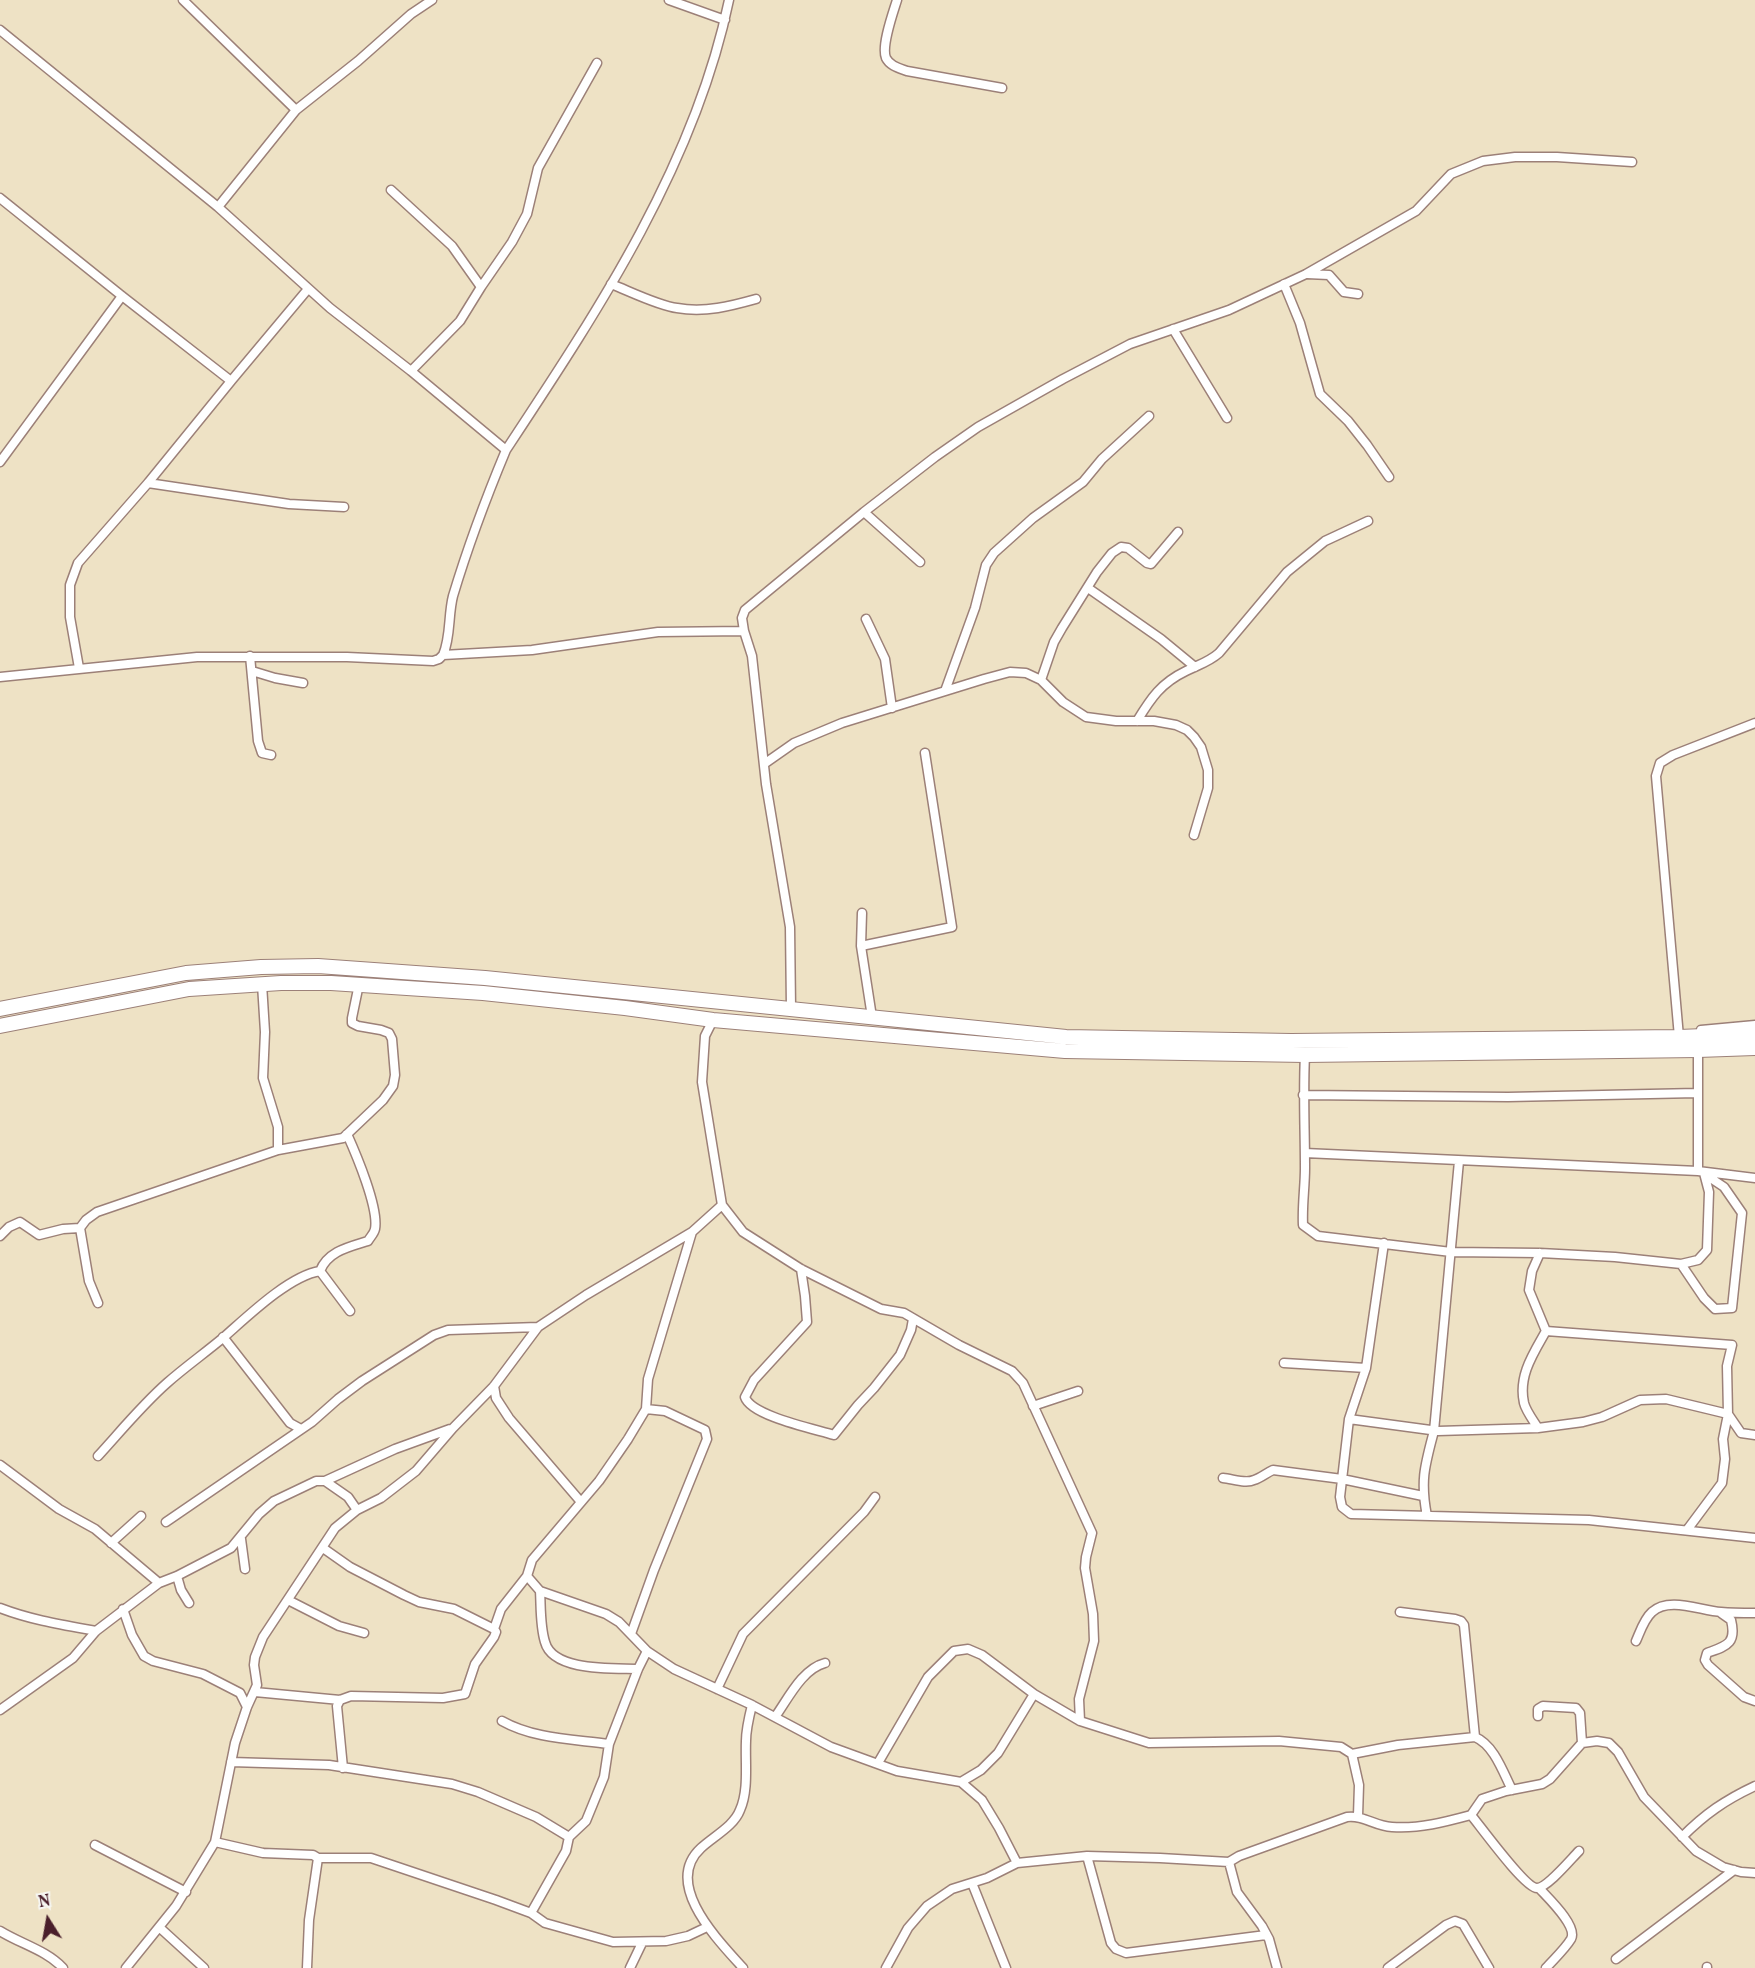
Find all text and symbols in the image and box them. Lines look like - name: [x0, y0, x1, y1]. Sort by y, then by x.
- north arrow: [18, 1890, 78, 1950]
- text: N: [37, 1890, 52, 1914]

